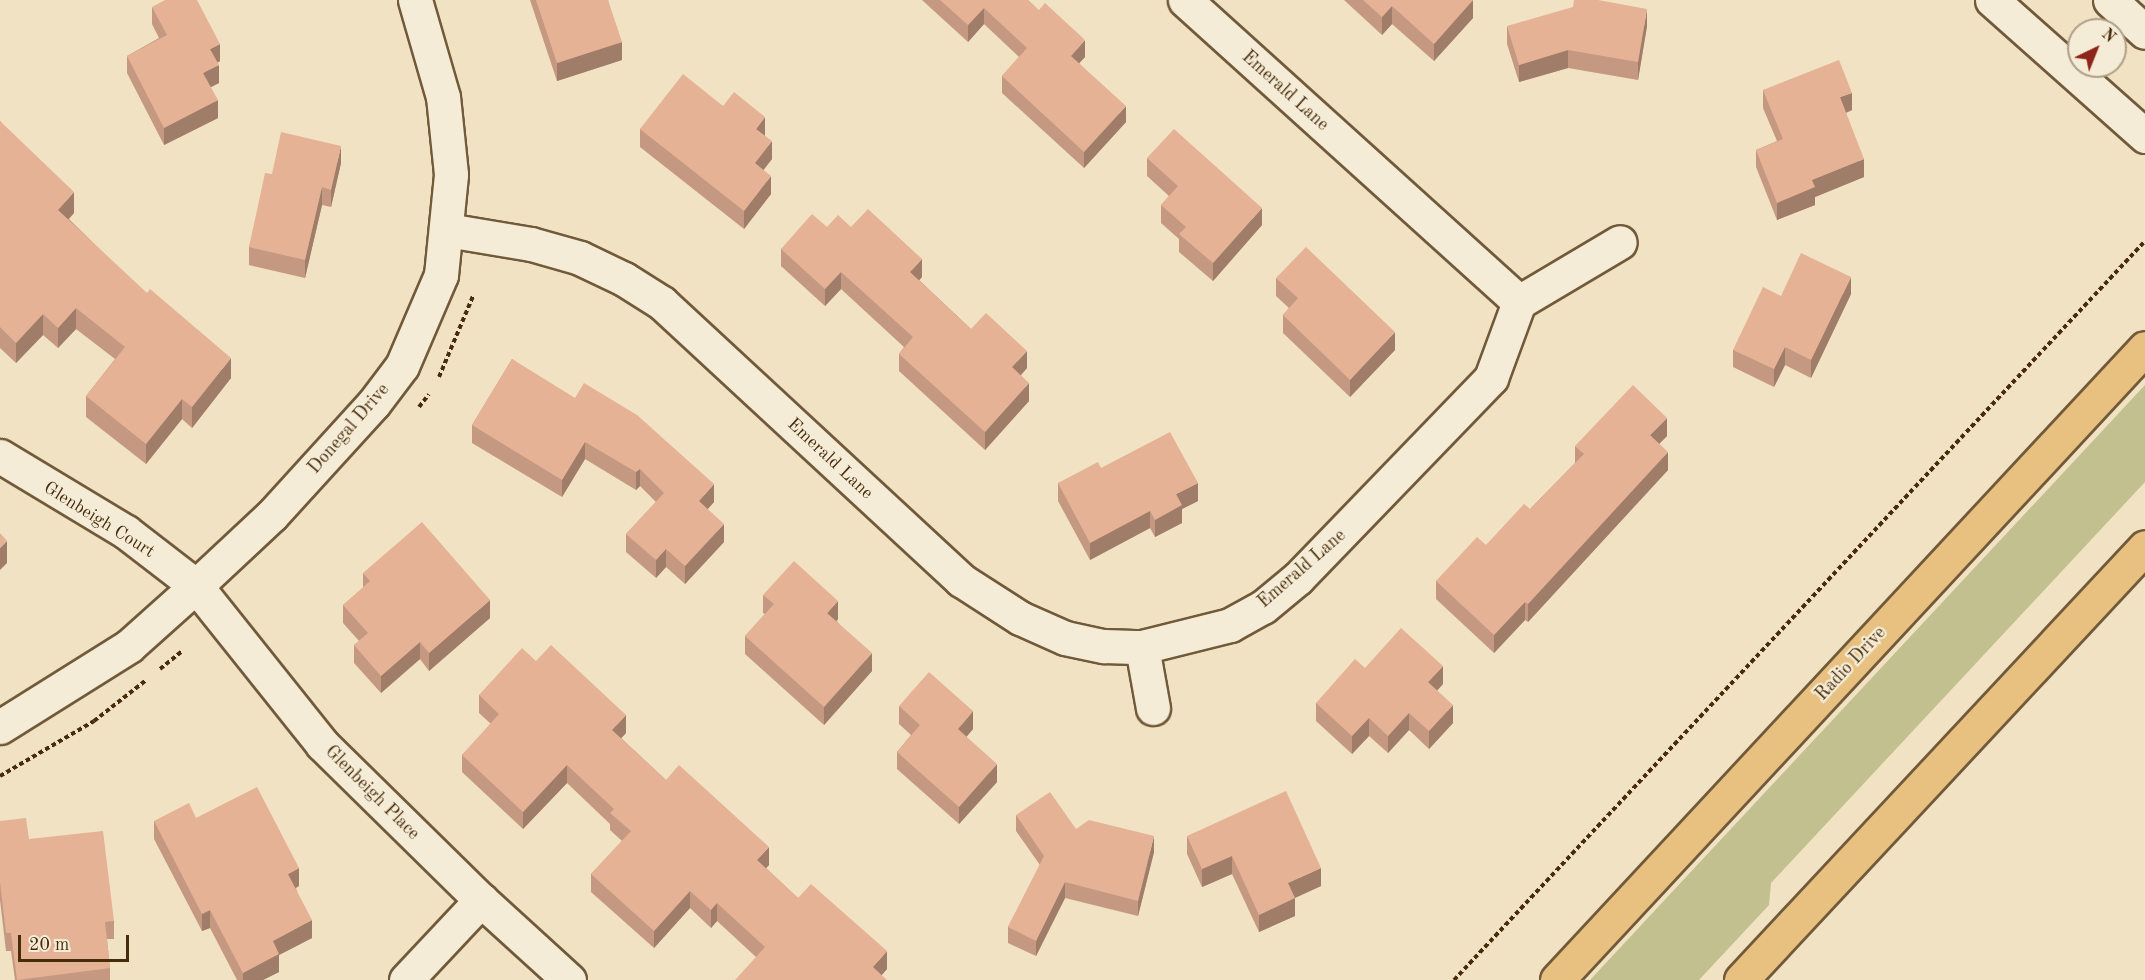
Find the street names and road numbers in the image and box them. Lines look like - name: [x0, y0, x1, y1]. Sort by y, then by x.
- street label: Emerald Lane: [1237, 46, 1333, 136]
- street label: Donegal Drive: [304, 379, 394, 479]
- street label: Emerald Lane: [783, 414, 877, 504]
- street label: Glenbeigh Court: [39, 477, 159, 563]
- street label: Emerald Lane: [1254, 525, 1350, 613]
- street label: Radio Drive: [1811, 623, 1891, 705]
- street label: Glenbeigh Place: [320, 741, 424, 845]

